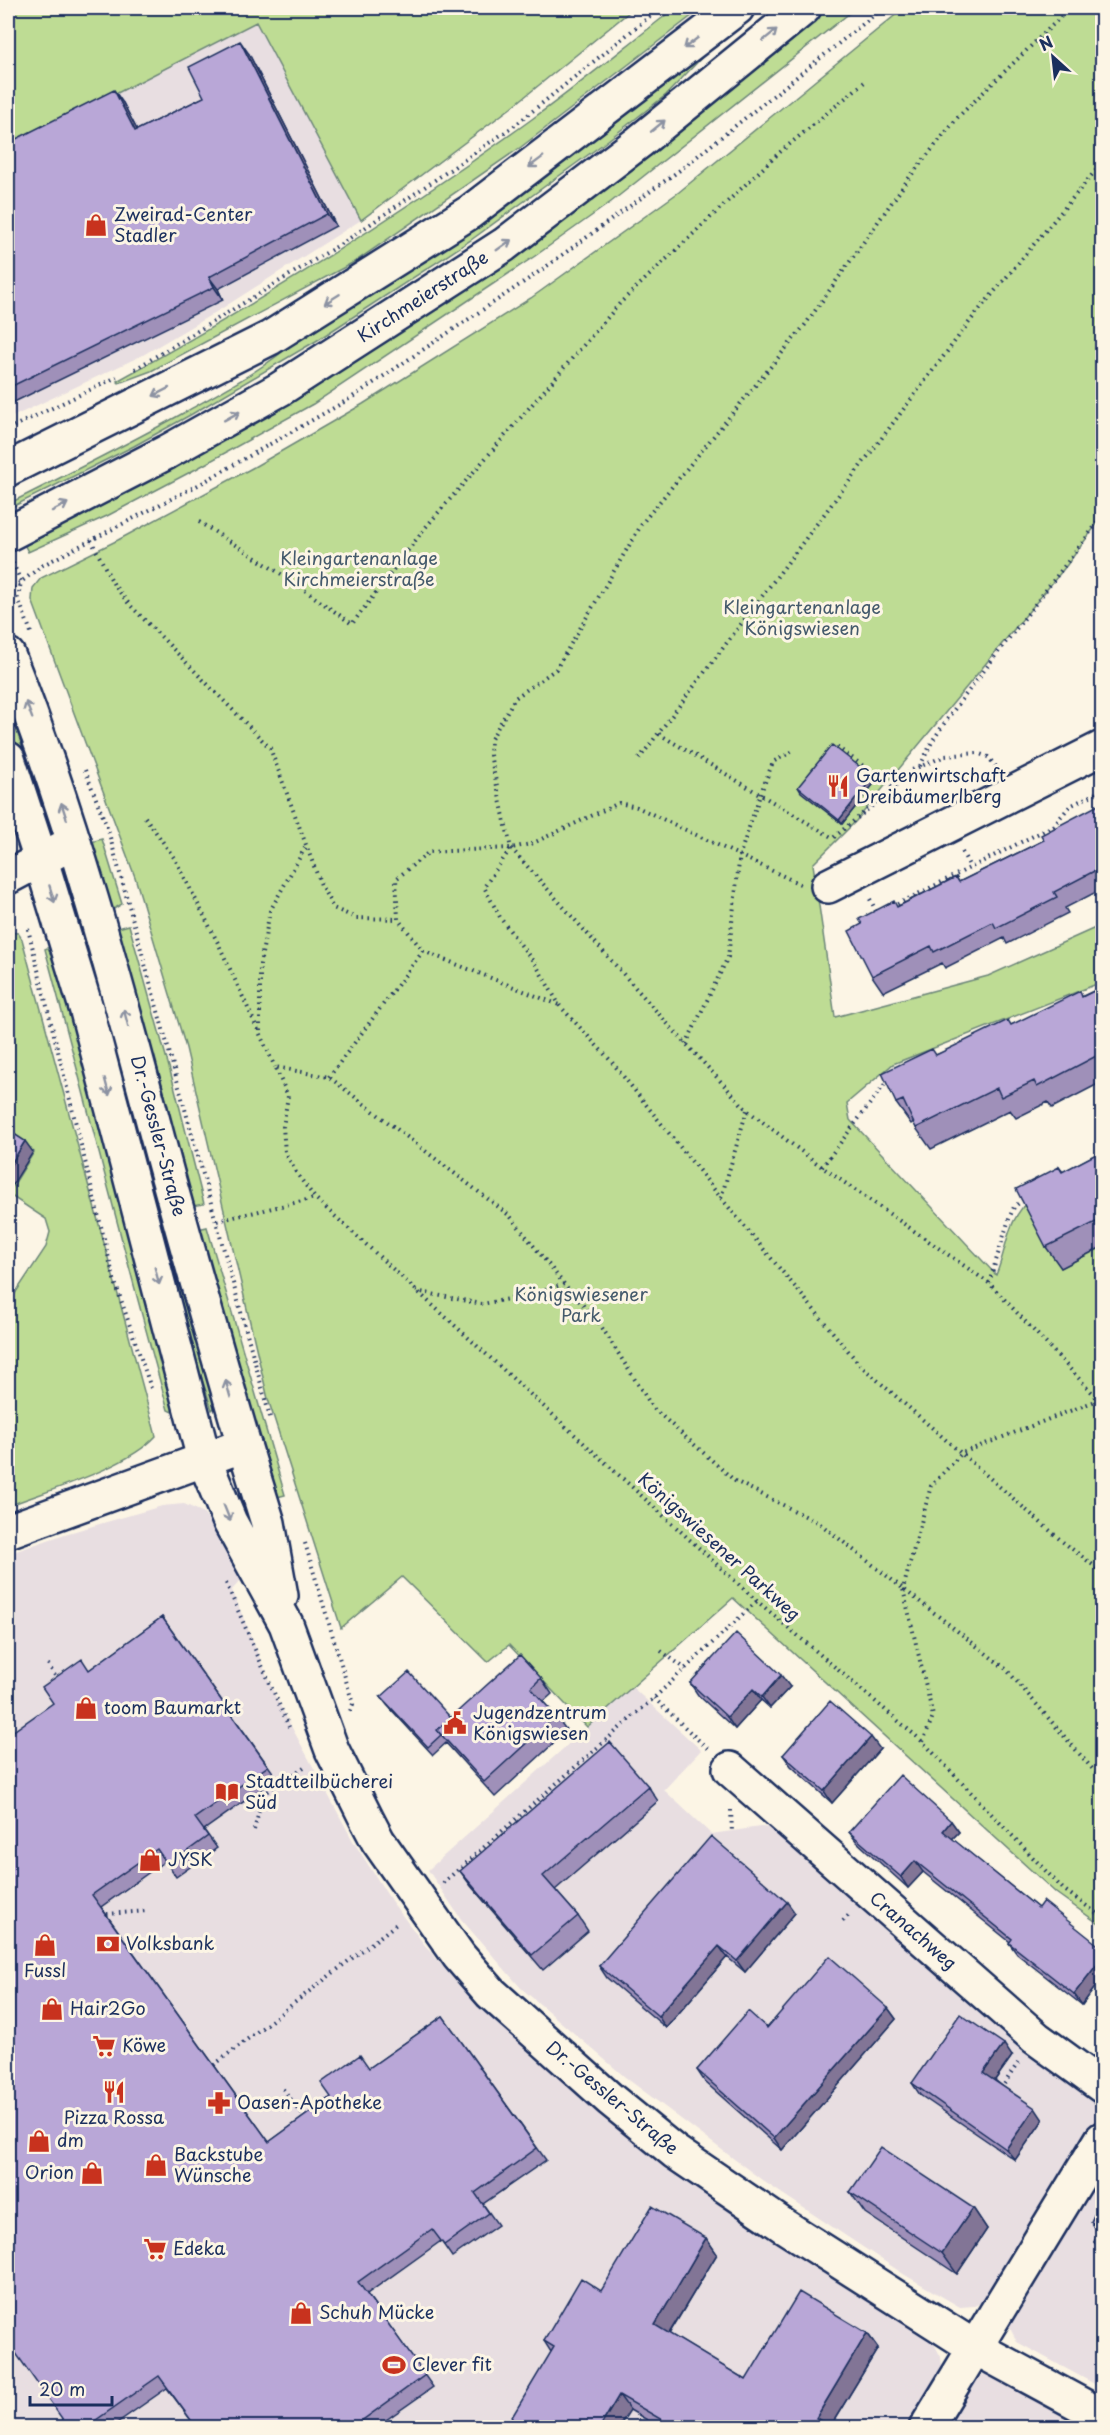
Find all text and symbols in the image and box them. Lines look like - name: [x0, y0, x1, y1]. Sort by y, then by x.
- north arrow: [1023, 27, 1083, 87]
- one-way arrow: [762, 29, 778, 42]
- text: N: [1035, 29, 1057, 56]
- one-way arrow: [683, 37, 699, 50]
- one-way arrow: [650, 119, 665, 133]
- one-way arrow: [528, 155, 544, 168]
- place label: Zweirad-Center Stadler: [114, 200, 253, 248]
- shop icon: Zweirad-Center Stadler: [83, 212, 109, 238]
- one-way arrow: [495, 239, 511, 251]
- street label: Kirchmeierstraße: [351, 243, 493, 348]
- one-way arrow: [324, 294, 341, 306]
- one-way arrow: [153, 387, 171, 398]
- one-way arrow: [223, 410, 240, 422]
- one-way arrow: [50, 501, 68, 512]
- park label: Kleingartenanlage Kirchmeierstraße: [280, 544, 438, 592]
- park label: Kleingartenanlage Königswiesen: [723, 593, 881, 641]
- one-way arrow: [23, 701, 34, 719]
- place label: Gartenwirtschaft Dreibäumerlberg: [856, 761, 1006, 809]
- restaurant icon: Gartenwirtschaft Dreibäumerlberg: [825, 773, 851, 799]
- one-way arrow: [58, 802, 69, 821]
- one-way arrow: [47, 885, 58, 904]
- one-way arrow: [120, 1009, 131, 1028]
- street label: Dr.-Gessler-Straße: [125, 1052, 194, 1219]
- one-way arrow: [102, 1078, 113, 1097]
- one-way arrow: [152, 1266, 163, 1285]
- park label: Königswiesener Park: [514, 1280, 648, 1328]
- one-way arrow: [221, 1379, 233, 1398]
- street label: Königswiesener Parkweg: [633, 1465, 807, 1627]
- one-way arrow: [222, 1503, 233, 1521]
- place label: toom Baumarkt: [104, 1693, 241, 1720]
- shop icon: toom Baumarkt: [73, 1695, 99, 1721]
- place label: Jugendzentrum Königswiesen: [473, 1698, 607, 1746]
- public building icon: Jugendzentrum Königswiesen: [442, 1710, 468, 1736]
- place label: Stadtteilbücherei Süd: [245, 1767, 393, 1815]
- library icon: Stadtteilbücherei Süd: [214, 1779, 240, 1805]
- place label: JYSK: [168, 1845, 213, 1872]
- shop icon: JYSK: [137, 1847, 163, 1873]
- street label: Cranachweg: [864, 1884, 964, 1976]
- place label: Volksbank: [126, 1929, 215, 1956]
- bank icon: Volksbank: [95, 1931, 121, 1957]
- shop icon: Fussl: [32, 1932, 58, 1958]
- place label: Fussl: [24, 1956, 66, 1983]
- place label: Hair2Go: [70, 1994, 146, 2021]
- shop icon: Hair2Go: [39, 1996, 65, 2022]
- place label: Köwe: [122, 2031, 166, 2058]
- supermarket icon: Köwe: [91, 2033, 117, 2059]
- street label: Dr.-Gessler-Straße: [541, 2033, 685, 2160]
- restaurant icon: Pizza Rossa: [101, 2079, 127, 2105]
- place label: Oasen-Apotheke: [237, 2088, 382, 2115]
- pharmacy icon: Oasen-Apotheke: [206, 2090, 232, 2116]
- place label: Pizza Rossa: [64, 2103, 165, 2130]
- place label: dm: [57, 2126, 84, 2153]
- shop icon: dm: [26, 2128, 52, 2154]
- place label: Backstube Wünsche: [174, 2140, 263, 2188]
- shop icon: Backstube Wünsche: [143, 2152, 169, 2178]
- place label: Orion: [25, 2158, 74, 2185]
- shop icon: Orion: [79, 2160, 105, 2186]
- place label: Edeka: [173, 2234, 226, 2261]
- supermarket icon: Edeka: [142, 2236, 168, 2262]
- place label: Schuh Mücke: [319, 2298, 434, 2325]
- shop icon: Schuh Mücke: [288, 2300, 314, 2326]
- place label: Clever fit: [412, 2350, 492, 2377]
- sports icon: Clever fit: [381, 2352, 407, 2378]
- scale bar: [30, 2369, 112, 2407]
- text: 20 m: [39, 2375, 85, 2402]

